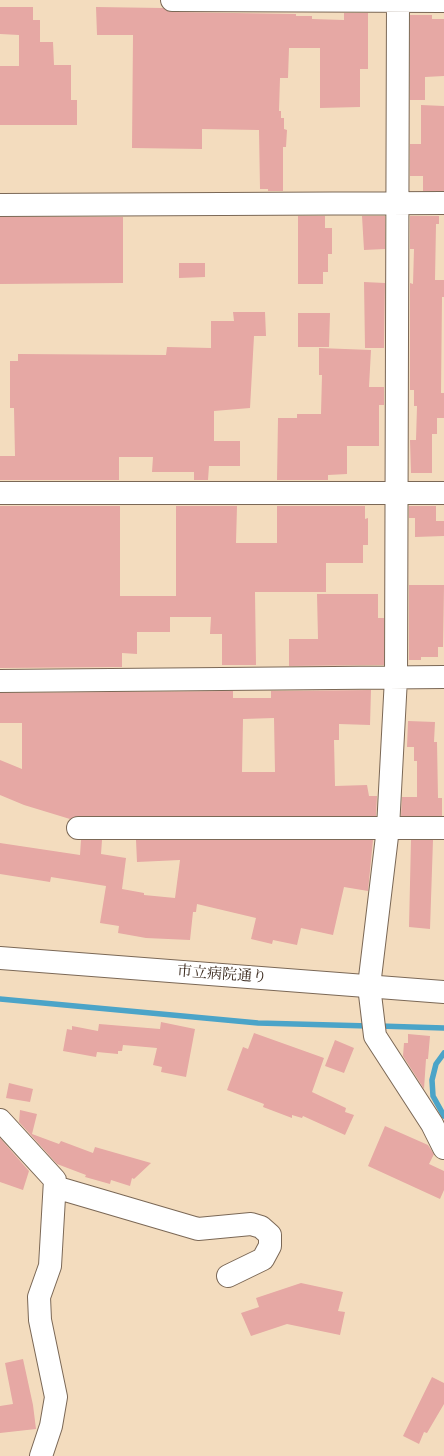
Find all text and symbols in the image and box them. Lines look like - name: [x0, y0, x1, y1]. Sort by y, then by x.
- street label: 市立病院通り: [176, 963, 268, 987]

